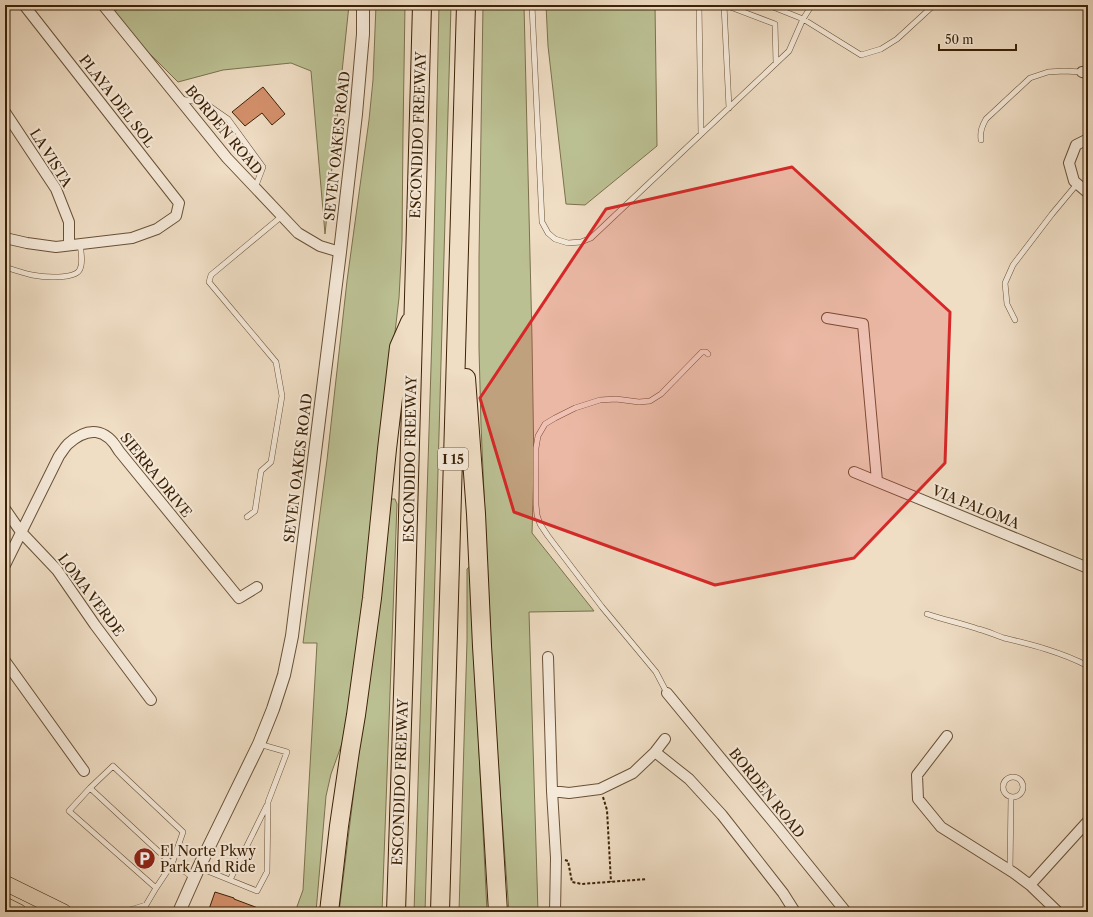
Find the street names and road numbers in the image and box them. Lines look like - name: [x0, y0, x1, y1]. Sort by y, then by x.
- street label: ESCONDIDO FREEWAY: [406, 50, 430, 219]
- street label: PLAYA DEL SOL: [75, 51, 159, 151]
- street label: SEVEN OAKES ROAD: [320, 70, 354, 222]
- street label: BORDEN ROAD: [182, 82, 266, 178]
- street label: LA VISTA: [26, 125, 76, 191]
- street label: ESCONDIDO FREEWAY: [400, 374, 420, 543]
- street label: SEVEN OAKES ROAD: [280, 392, 316, 544]
- street label: SIERRA DRIVE: [116, 429, 196, 521]
- road number: I 15: [438, 448, 468, 470]
- street label: VIA PALOMA: [929, 481, 1023, 533]
- street label: LOMA VERDE: [54, 550, 128, 640]
- street label: ESCONDIDO FREEWAY: [388, 697, 412, 866]
- street label: BORDEN ROAD: [725, 744, 809, 842]

